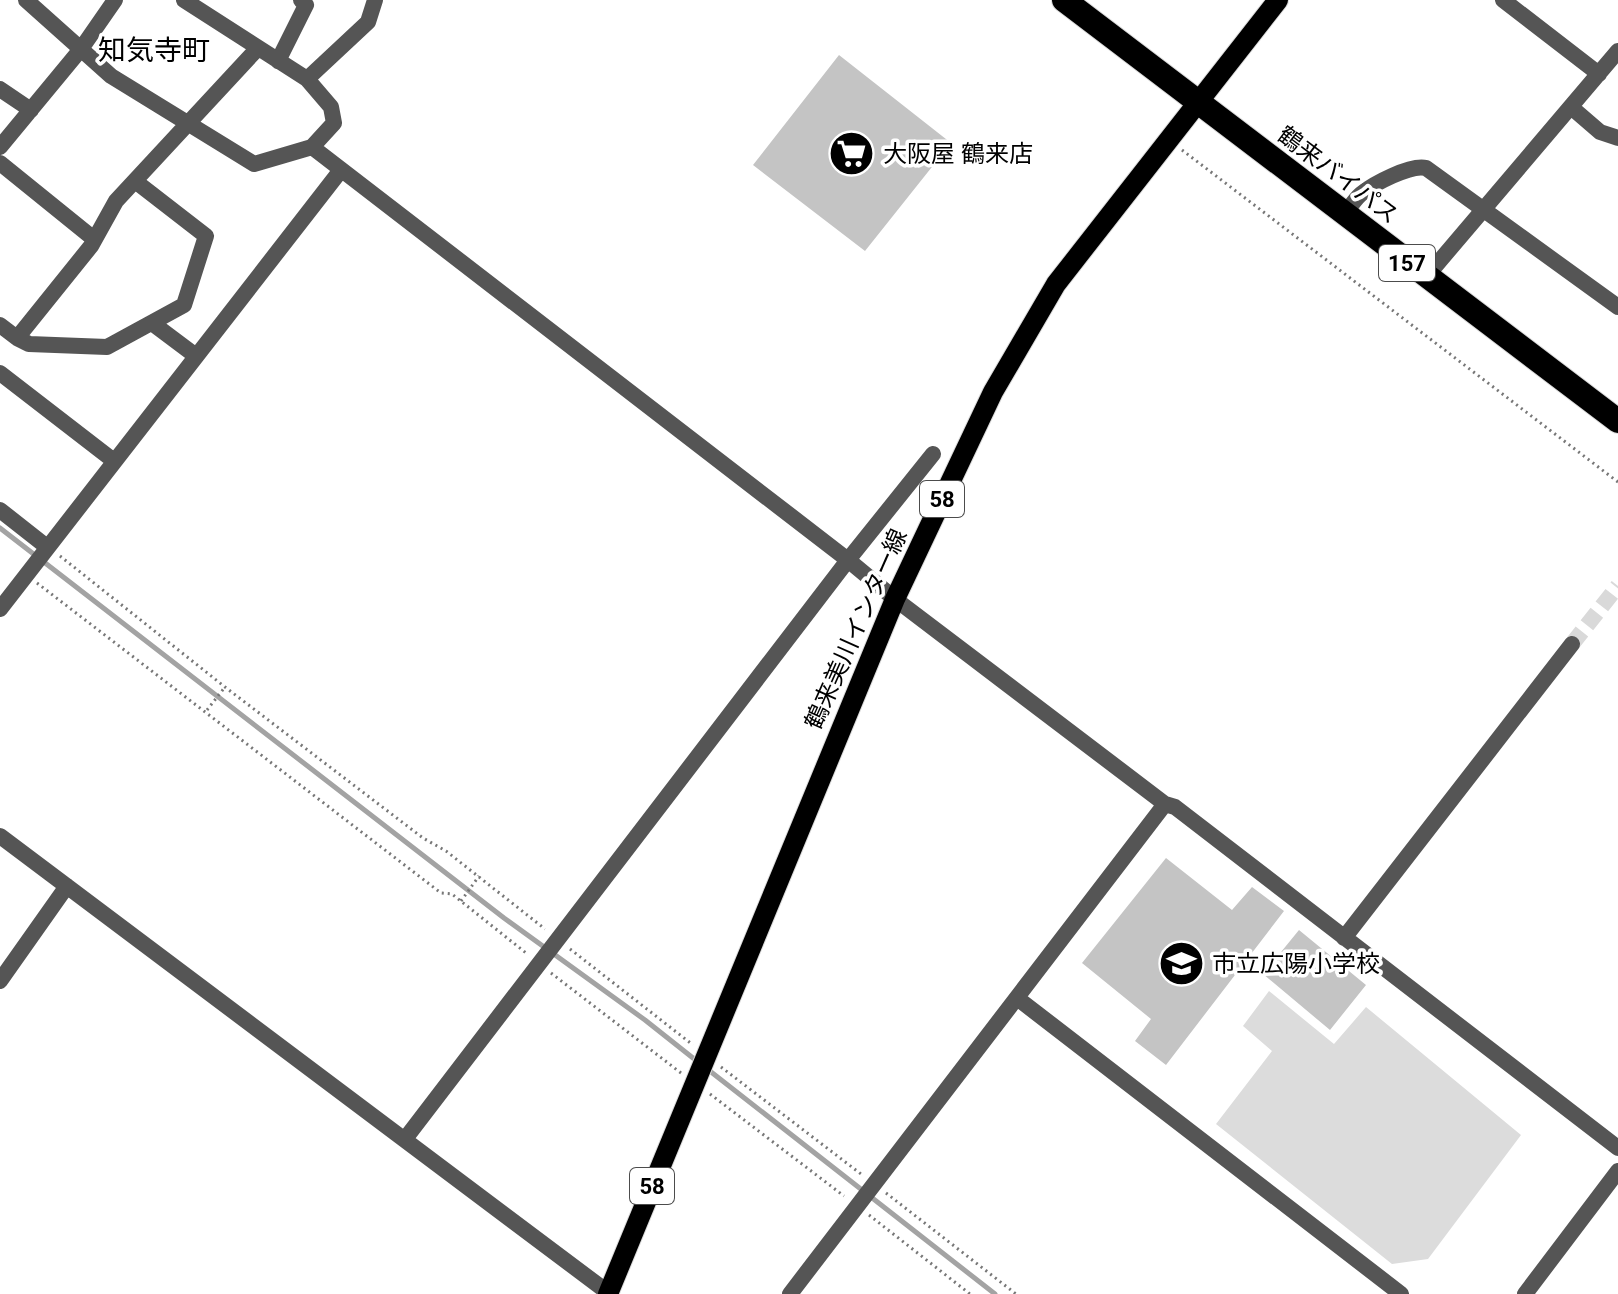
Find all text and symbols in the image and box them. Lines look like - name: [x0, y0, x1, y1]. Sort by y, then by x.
- district label: 知気寺町: [98, 34, 210, 67]
- street label: 鶴来バイパス: [1272, 121, 1404, 229]
- supermarket icon: 大阪屋 鶴来店: [828, 130, 876, 178]
- place label: 大阪屋 鶴来店: [883, 140, 1033, 168]
- road number: 157: [1379, 245, 1435, 281]
- road number: 58: [920, 481, 964, 517]
- street label: 鶴来美川インター線: [799, 525, 913, 733]
- school or university icon: 市立広陽小学校: [1157, 940, 1205, 988]
- place label: 市立広陽小学校: [1212, 950, 1380, 978]
- road number: 58: [630, 1168, 674, 1204]

